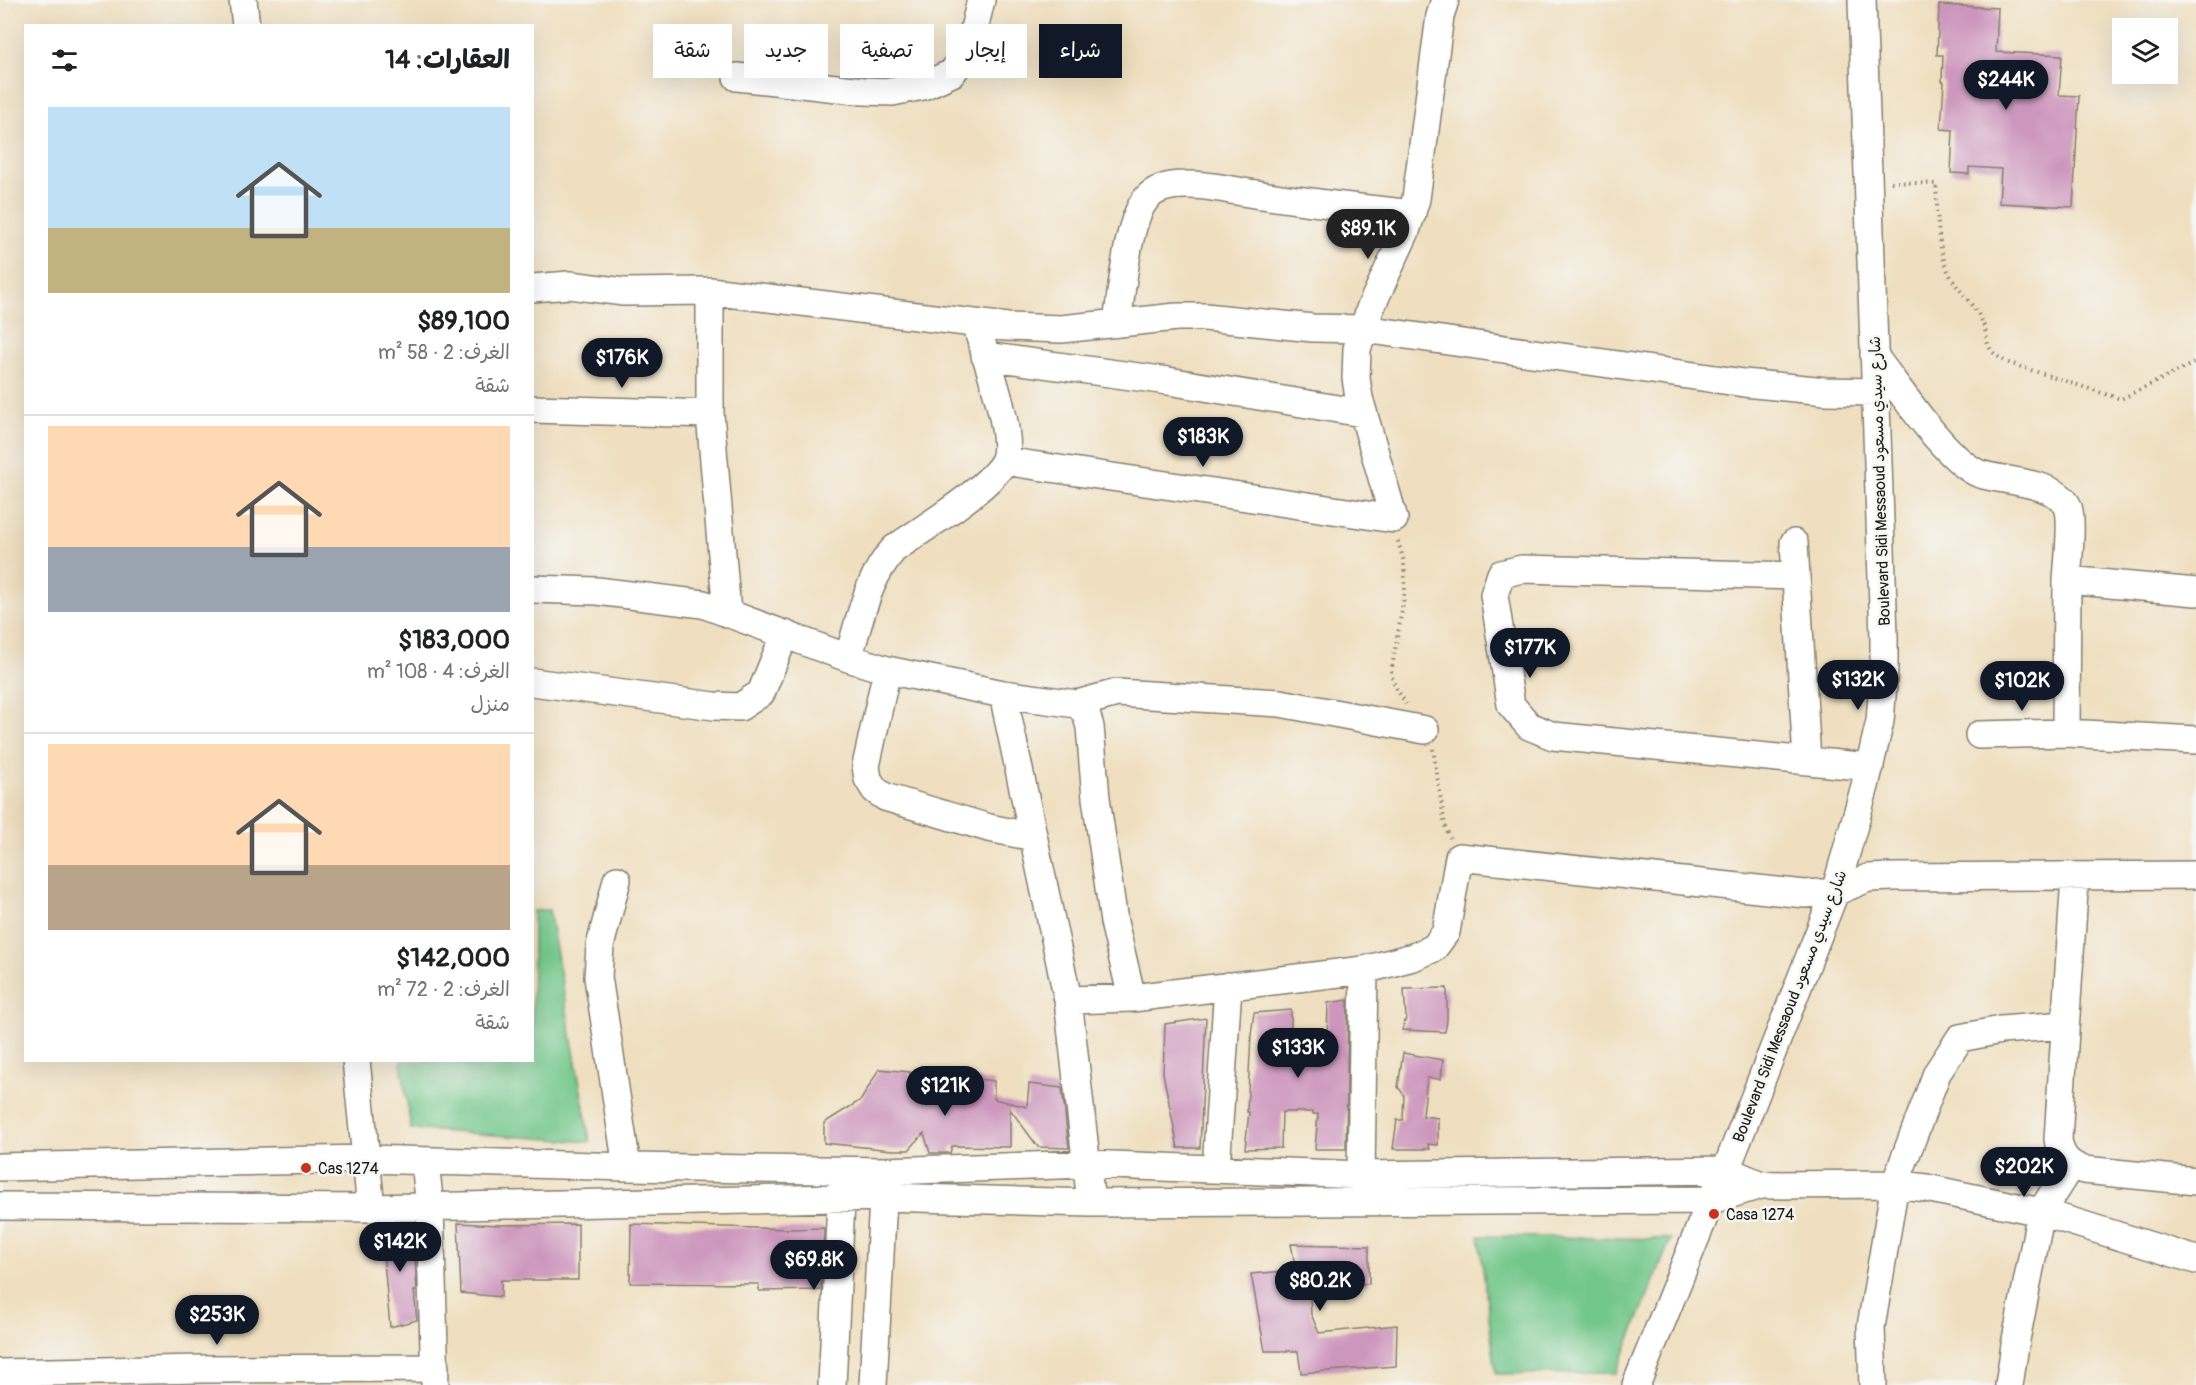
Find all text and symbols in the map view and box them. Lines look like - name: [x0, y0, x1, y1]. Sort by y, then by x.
- map controls: [2112, 18, 2178, 84]
- button: layers: [2112, 18, 2178, 84]
- chip: شقة: [653, 24, 732, 78]
- chip: جديد: [744, 24, 828, 78]
- chip: تصفية: [840, 24, 934, 78]
- chip: إيجار: [946, 24, 1027, 78]
- chip: شراء: [1039, 24, 1122, 78]
- icon: filters: [48, 44, 81, 77]
- text: العقارات: 14: [385, 44, 510, 76]
- pin: $244K: [1964, 60, 2048, 111]
- text: $244K: [1977, 67, 2035, 92]
- icon: home: [225, 146, 333, 254]
- pin: $89.1K: [1319, 209, 1417, 260]
- text: $89.1K: [1340, 216, 1396, 241]
- text: $89,100: [417, 305, 510, 337]
- street label: Boulevard Sidi Messaoud شارع سيدي مسعود: [1865, 336, 1896, 626]
- pin: $176K: [580, 338, 664, 389]
- text: الغرف: 2 · 58 m²: [378, 340, 510, 365]
- text: $176K: [596, 345, 648, 370]
- text: شقة: [475, 373, 510, 398]
- pin: $183K: [1161, 417, 1245, 468]
- text: $183K: [1177, 424, 1229, 449]
- icon: home: [225, 465, 333, 573]
- text: $183,000: [398, 624, 510, 656]
- pin: $177K: [1488, 628, 1572, 679]
- text: $177K: [1504, 635, 1556, 660]
- text: الغرف: 4 · 108 m²: [367, 659, 510, 684]
- pin: $132K: [1816, 660, 1900, 711]
- pin: $102K: [1980, 661, 2064, 712]
- text: $132K: [1831, 667, 1885, 692]
- text: $102K: [1994, 668, 2050, 693]
- text: منزل: [471, 692, 510, 717]
- icon: home: [225, 783, 333, 891]
- street label: Boulevard Sidi Messaoud شارع سيدي مسعود: [1729, 867, 1852, 1146]
- text: $142,000: [396, 942, 510, 974]
- text: الغرف: 2 · 72 m²: [377, 977, 510, 1002]
- text: شقة: [475, 1010, 510, 1035]
- pin: $133K: [1256, 1028, 1340, 1079]
- text: $133K: [1271, 1035, 1325, 1060]
- pin: $121K: [903, 1066, 987, 1117]
- text: $121K: [920, 1073, 970, 1098]
- pin: $202K: [1982, 1147, 2066, 1198]
- text: $202K: [1995, 1154, 2053, 1179]
- place label: Cas 1274: [318, 1159, 379, 1179]
- marker: Cas 1274: [299, 1161, 313, 1175]
- place label: Casa 1274: [1726, 1205, 1794, 1225]
- marker: Casa 1274: [1707, 1207, 1721, 1221]
- pin: $142K: [358, 1222, 442, 1273]
- text: $142K: [373, 1229, 427, 1254]
- pin: $69.8K: [765, 1240, 863, 1291]
- text: $69.8K: [784, 1247, 844, 1272]
- pin: $80.2K: [1271, 1261, 1369, 1312]
- text: $80.2K: [1289, 1268, 1351, 1293]
- pin: $253K: [175, 1295, 259, 1346]
- text: $253K: [189, 1302, 245, 1327]

